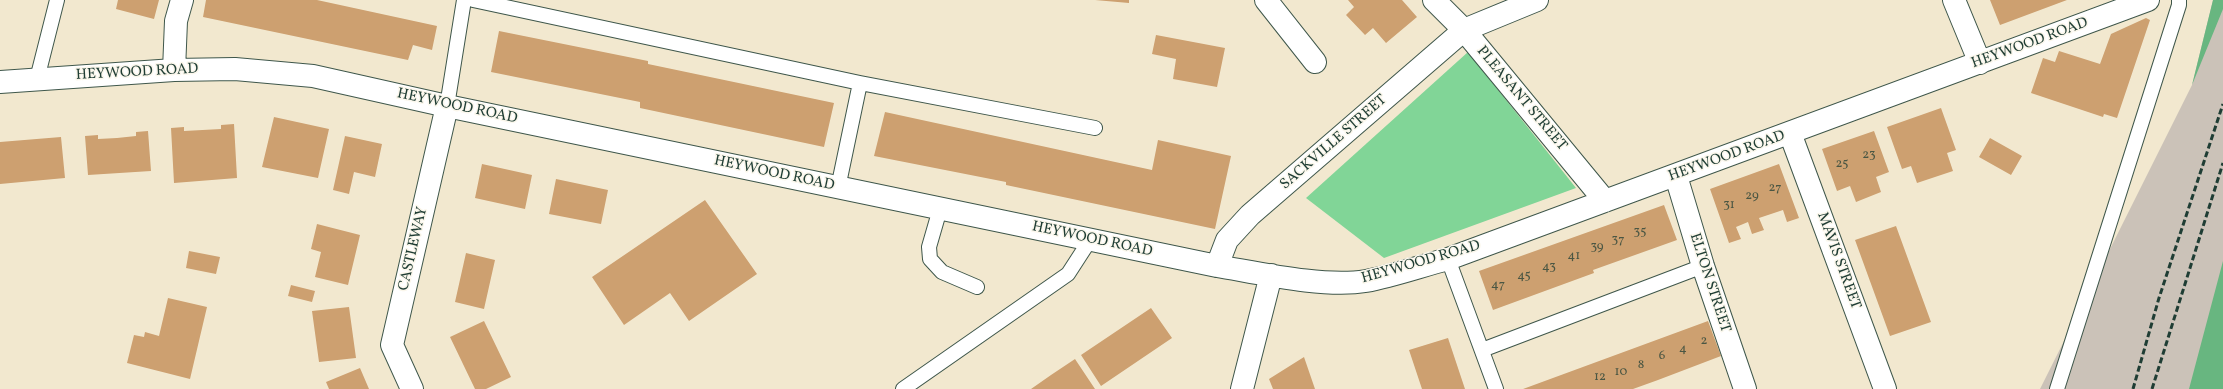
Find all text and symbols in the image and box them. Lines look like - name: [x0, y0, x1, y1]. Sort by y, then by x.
- street label: HEYWOOD ROAD: [1969, 15, 2091, 73]
- street label: PLEASANT STREET: [1472, 43, 1570, 155]
- street label: HEYWOOD ROAD: [75, 61, 199, 85]
- street label: HEYWOOD ROAD: [395, 85, 519, 129]
- street label: SACKVILLE STREET: [1277, 92, 1391, 194]
- street label: HEYWOOD ROAD: [1666, 128, 1788, 186]
- house number: 23: [1862, 148, 1876, 164]
- street label: HEYWOOD ROAD: [712, 152, 836, 196]
- house number: 25: [1835, 157, 1849, 173]
- house number: 27: [1769, 181, 1781, 197]
- house number: 29: [1745, 189, 1759, 205]
- house number: 31: [1723, 198, 1735, 214]
- street label: CASTLEWAY: [396, 205, 432, 293]
- street label: MAVIS STREET: [1812, 210, 1864, 312]
- street label: HEYWOOD ROAD: [1030, 218, 1154, 262]
- house number: 35: [1634, 225, 1646, 241]
- street label: ELTON STREET: [1684, 231, 1734, 335]
- house number: 37: [1612, 233, 1624, 249]
- street label: HEYWOOD ROAD: [1360, 237, 1482, 289]
- house number: 39: [1590, 240, 1604, 256]
- house number: 41: [1568, 249, 1580, 265]
- house number: 43: [1542, 260, 1556, 276]
- house number: 45: [1517, 269, 1531, 285]
- house number: 47: [1491, 278, 1505, 294]
- house number: 2: [1701, 334, 1707, 350]
- house number: 4: [1679, 342, 1687, 358]
- house number: 6: [1659, 349, 1665, 365]
- house number: 8: [1638, 358, 1644, 374]
- house number: 10: [1615, 365, 1627, 381]
- house number: 12: [1594, 370, 1606, 386]

